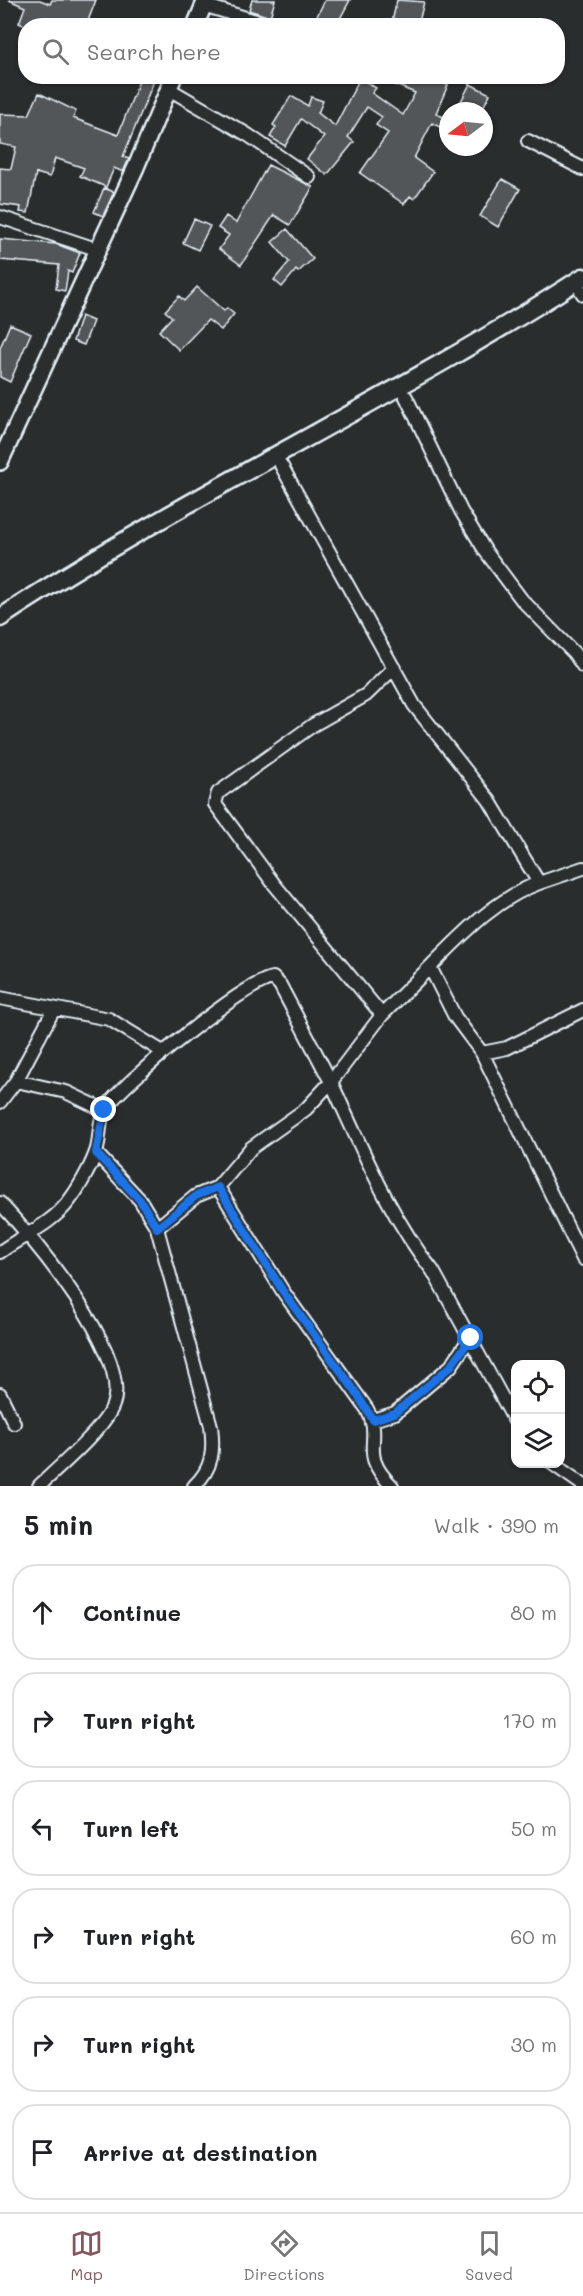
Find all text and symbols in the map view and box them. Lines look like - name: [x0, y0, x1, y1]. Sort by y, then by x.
- search box: [18, 18, 565, 84]
- icon: search: [39, 35, 72, 68]
- text: Search here: [87, 37, 221, 66]
- north arrow: [439, 102, 493, 156]
- route end: [90, 1096, 116, 1122]
- route start: [457, 1324, 483, 1350]
- map controls: [511, 1360, 565, 1468]
- button: locate: [511, 1360, 565, 1414]
- button: layers: [511, 1414, 565, 1468]
- text: 5 min: [24, 1508, 93, 1542]
- text: Walk · 390 m: [434, 1512, 559, 1538]
- icon: ahead: [26, 1596, 59, 1629]
- text: Continue: [83, 1598, 181, 1627]
- text: 80 m: [510, 1599, 557, 1625]
- icon: right: [26, 1704, 59, 1737]
- text: Turn right: [83, 1706, 195, 1735]
- text: 170 m: [502, 1707, 557, 1733]
- icon: left: [26, 1812, 59, 1845]
- text: Turn left: [83, 1814, 179, 1843]
- text: 50 m: [511, 1815, 557, 1841]
- icon: right: [26, 1920, 59, 1953]
- text: Turn right: [83, 1922, 195, 1951]
- text: 60 m: [510, 1923, 557, 1949]
- icon: right: [26, 2028, 59, 2061]
- text: Turn right: [83, 2030, 195, 2059]
- text: 30 m: [511, 2031, 557, 2057]
- icon: arrive: [26, 2136, 59, 2169]
- text: Arrive at destination: [83, 2138, 318, 2167]
- tab: Map: [70, 2227, 103, 2284]
- tab: Directions: [244, 2227, 325, 2284]
- tab: Saved: [465, 2227, 513, 2284]

